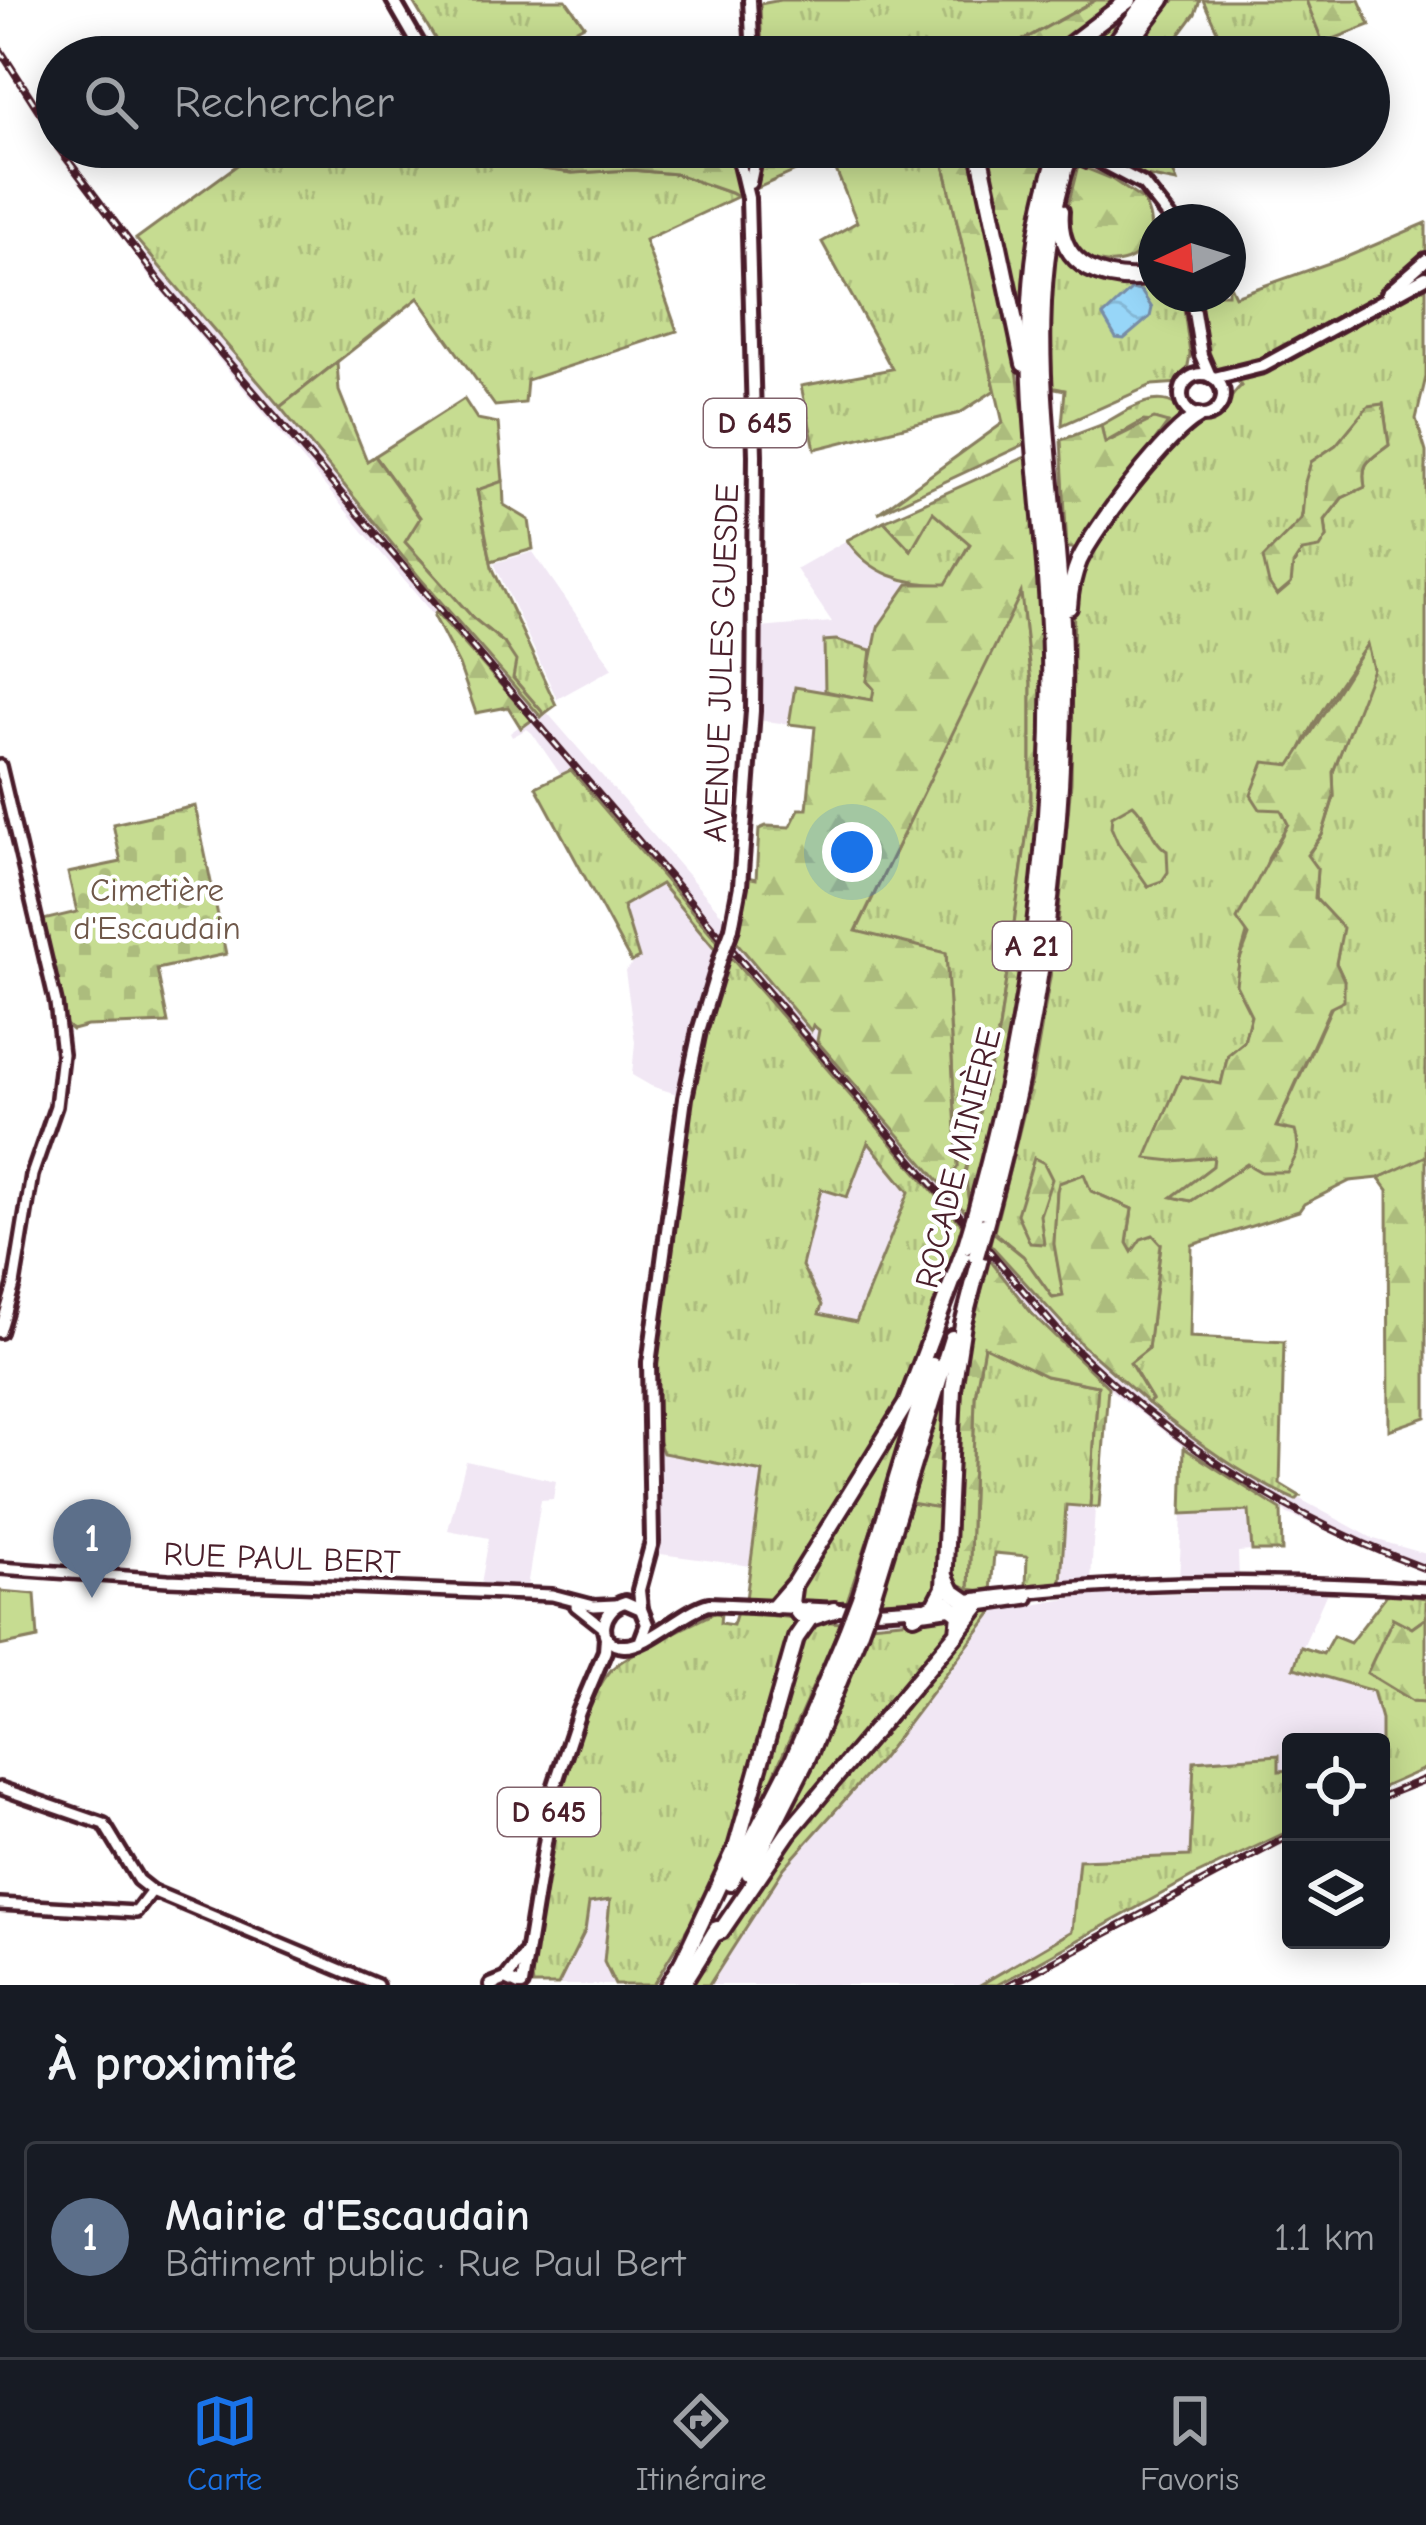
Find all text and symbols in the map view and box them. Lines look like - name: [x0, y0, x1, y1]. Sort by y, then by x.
- search box: [36, 36, 1390, 168]
- icon: search: [78, 69, 144, 135]
- text: Rechercher: [174, 76, 394, 128]
- north arrow: [1138, 204, 1246, 312]
- road number: D 645: [704, 399, 806, 447]
- street label: AVENUE JULES GUESDE: [696, 483, 746, 843]
- your location: [822, 822, 882, 882]
- park label: Cimetière d'Escaudain: [73, 871, 241, 947]
- road number: A 21: [993, 922, 1071, 970]
- street label: ROCADE MINIÈRE: [907, 1024, 1009, 1292]
- pin: 1: [53, 1499, 131, 1598]
- street label: RUE PAUL BERT: [163, 1535, 401, 1581]
- map controls: [1282, 1733, 1390, 1949]
- button: locate: [1282, 1733, 1390, 1841]
- road number: D 645: [498, 1788, 600, 1836]
- button: layers: [1282, 1841, 1390, 1949]
- text: À proximité: [48, 2034, 297, 2093]
- text: Mairie d'Escaudain: [165, 2189, 530, 2241]
- text: 1: [82, 2215, 98, 2260]
- text: 1.1 km: [1274, 2215, 1375, 2260]
- text: Bâtiment public · Rue Paul Bert: [165, 2241, 685, 2286]
- tab: Carte: [187, 2388, 262, 2498]
- tab: Itinéraire: [636, 2388, 766, 2498]
- tab: Favoris: [1140, 2388, 1239, 2498]

